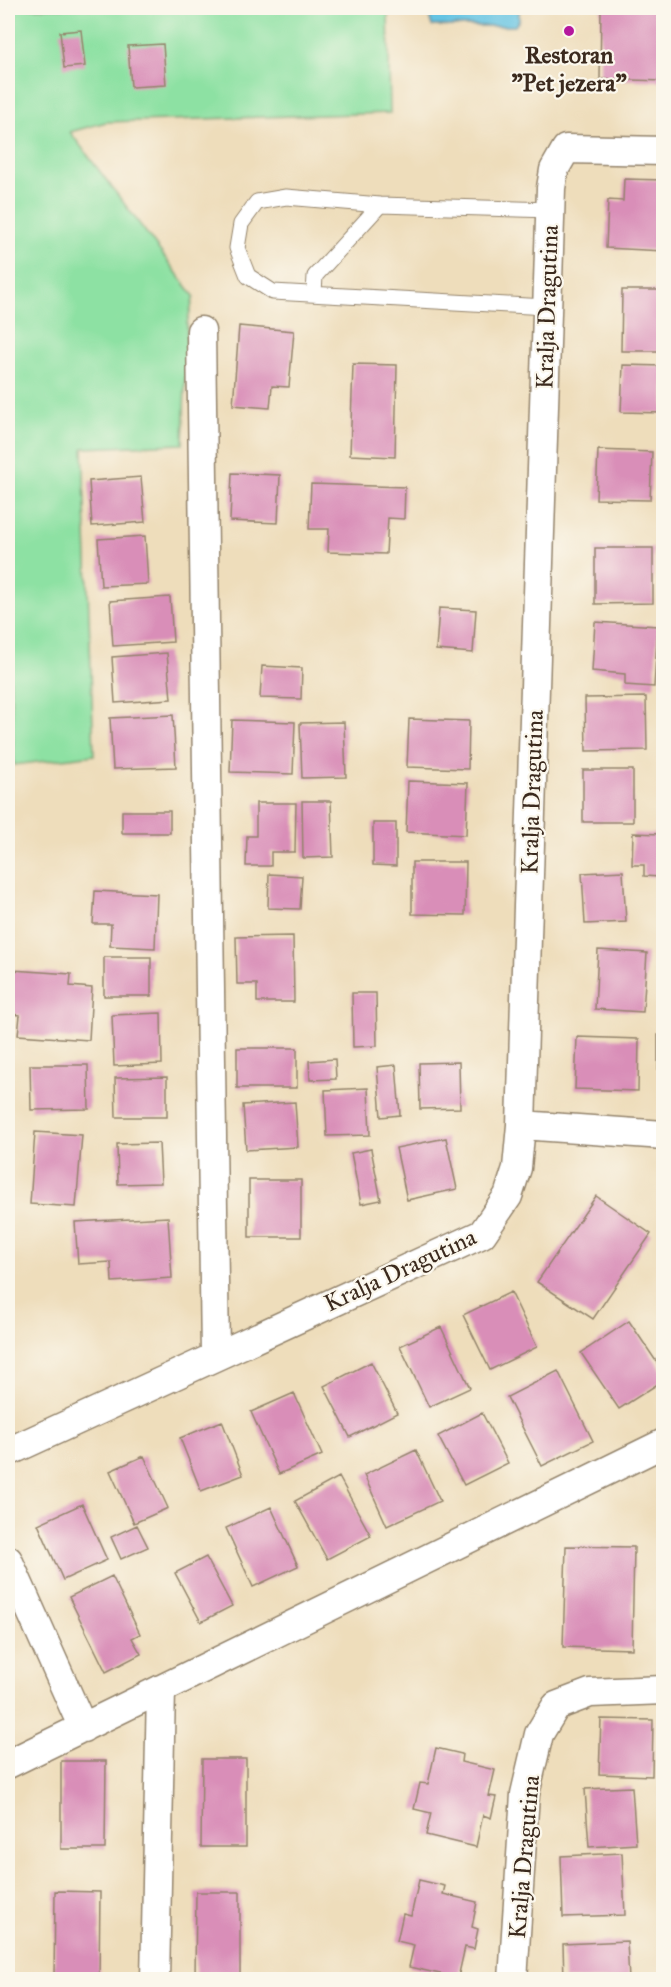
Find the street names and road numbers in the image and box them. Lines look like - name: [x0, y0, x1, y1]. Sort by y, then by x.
- street label: Kralja Dragutina: [529, 224, 565, 390]
- street label: Kralja Dragutina: [514, 709, 550, 875]
- street label: Kralja Dragutina: [319, 1221, 482, 1318]
- street label: Kralja Dragutina: [502, 1773, 546, 1940]

